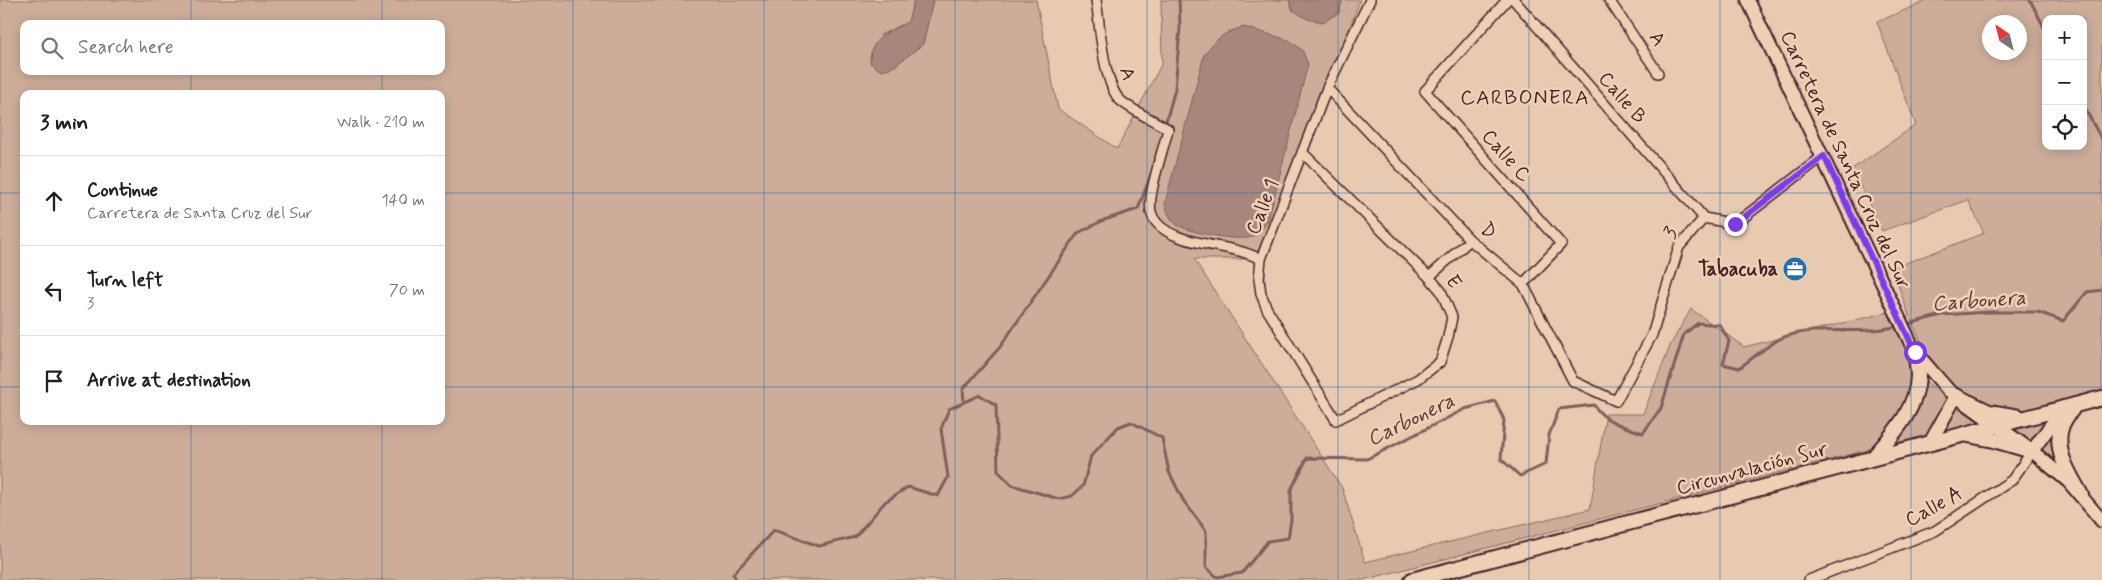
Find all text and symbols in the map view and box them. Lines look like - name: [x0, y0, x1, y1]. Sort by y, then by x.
- north arrow: [1982, 15, 2027, 60]
- map controls: [2042, 15, 2087, 150]
- button: +: [2042, 15, 2087, 60]
- search box: [20, 20, 445, 75]
- street label: A: [1642, 26, 1672, 52]
- street label: Carretera de Santa Cruz del Sur: [1773, 27, 1917, 293]
- icon: search: [38, 34, 66, 62]
- text: Search here: [78, 35, 174, 60]
- button: −: [2042, 60, 2087, 105]
- street label: A: [1112, 64, 1142, 84]
- street label: Calle B: [1592, 66, 1652, 130]
- district label: CARBONERA: [1460, 84, 1590, 112]
- button: locate: [2042, 105, 2087, 150]
- text: 3 min: [40, 109, 88, 137]
- text: Walk · 210 m: [337, 112, 425, 133]
- street label: Calle C: [1475, 124, 1537, 188]
- street label: Calle 1: [1240, 175, 1286, 239]
- text: Continue: [87, 178, 158, 203]
- icon: ahead: [40, 187, 68, 215]
- text: 140 m: [381, 190, 425, 211]
- text: Carretera de Santa Cruz del Sur: [87, 203, 313, 224]
- route end: [1724, 213, 1747, 236]
- street label: D: [1474, 216, 1502, 246]
- street label: 3: [1657, 222, 1685, 244]
- place label: Tabacuba: [1698, 256, 1778, 283]
- office icon: Tabacuba: [1782, 256, 1808, 282]
- text: Turn left: [87, 268, 163, 293]
- street label: E: [1438, 270, 1468, 294]
- icon: left: [40, 277, 68, 305]
- text: 70 m: [389, 280, 425, 301]
- water label: Carbonera: [1931, 284, 2027, 318]
- text: 3: [87, 293, 94, 314]
- route start: [1904, 341, 1927, 364]
- icon: arrive: [40, 367, 68, 395]
- text: Arrive at destination: [87, 368, 251, 393]
- water label: Carbonera: [1363, 387, 1460, 453]
- street label: Circunvalación Sur: [1673, 436, 1831, 502]
- street label: Calle A: [1901, 480, 1967, 534]

